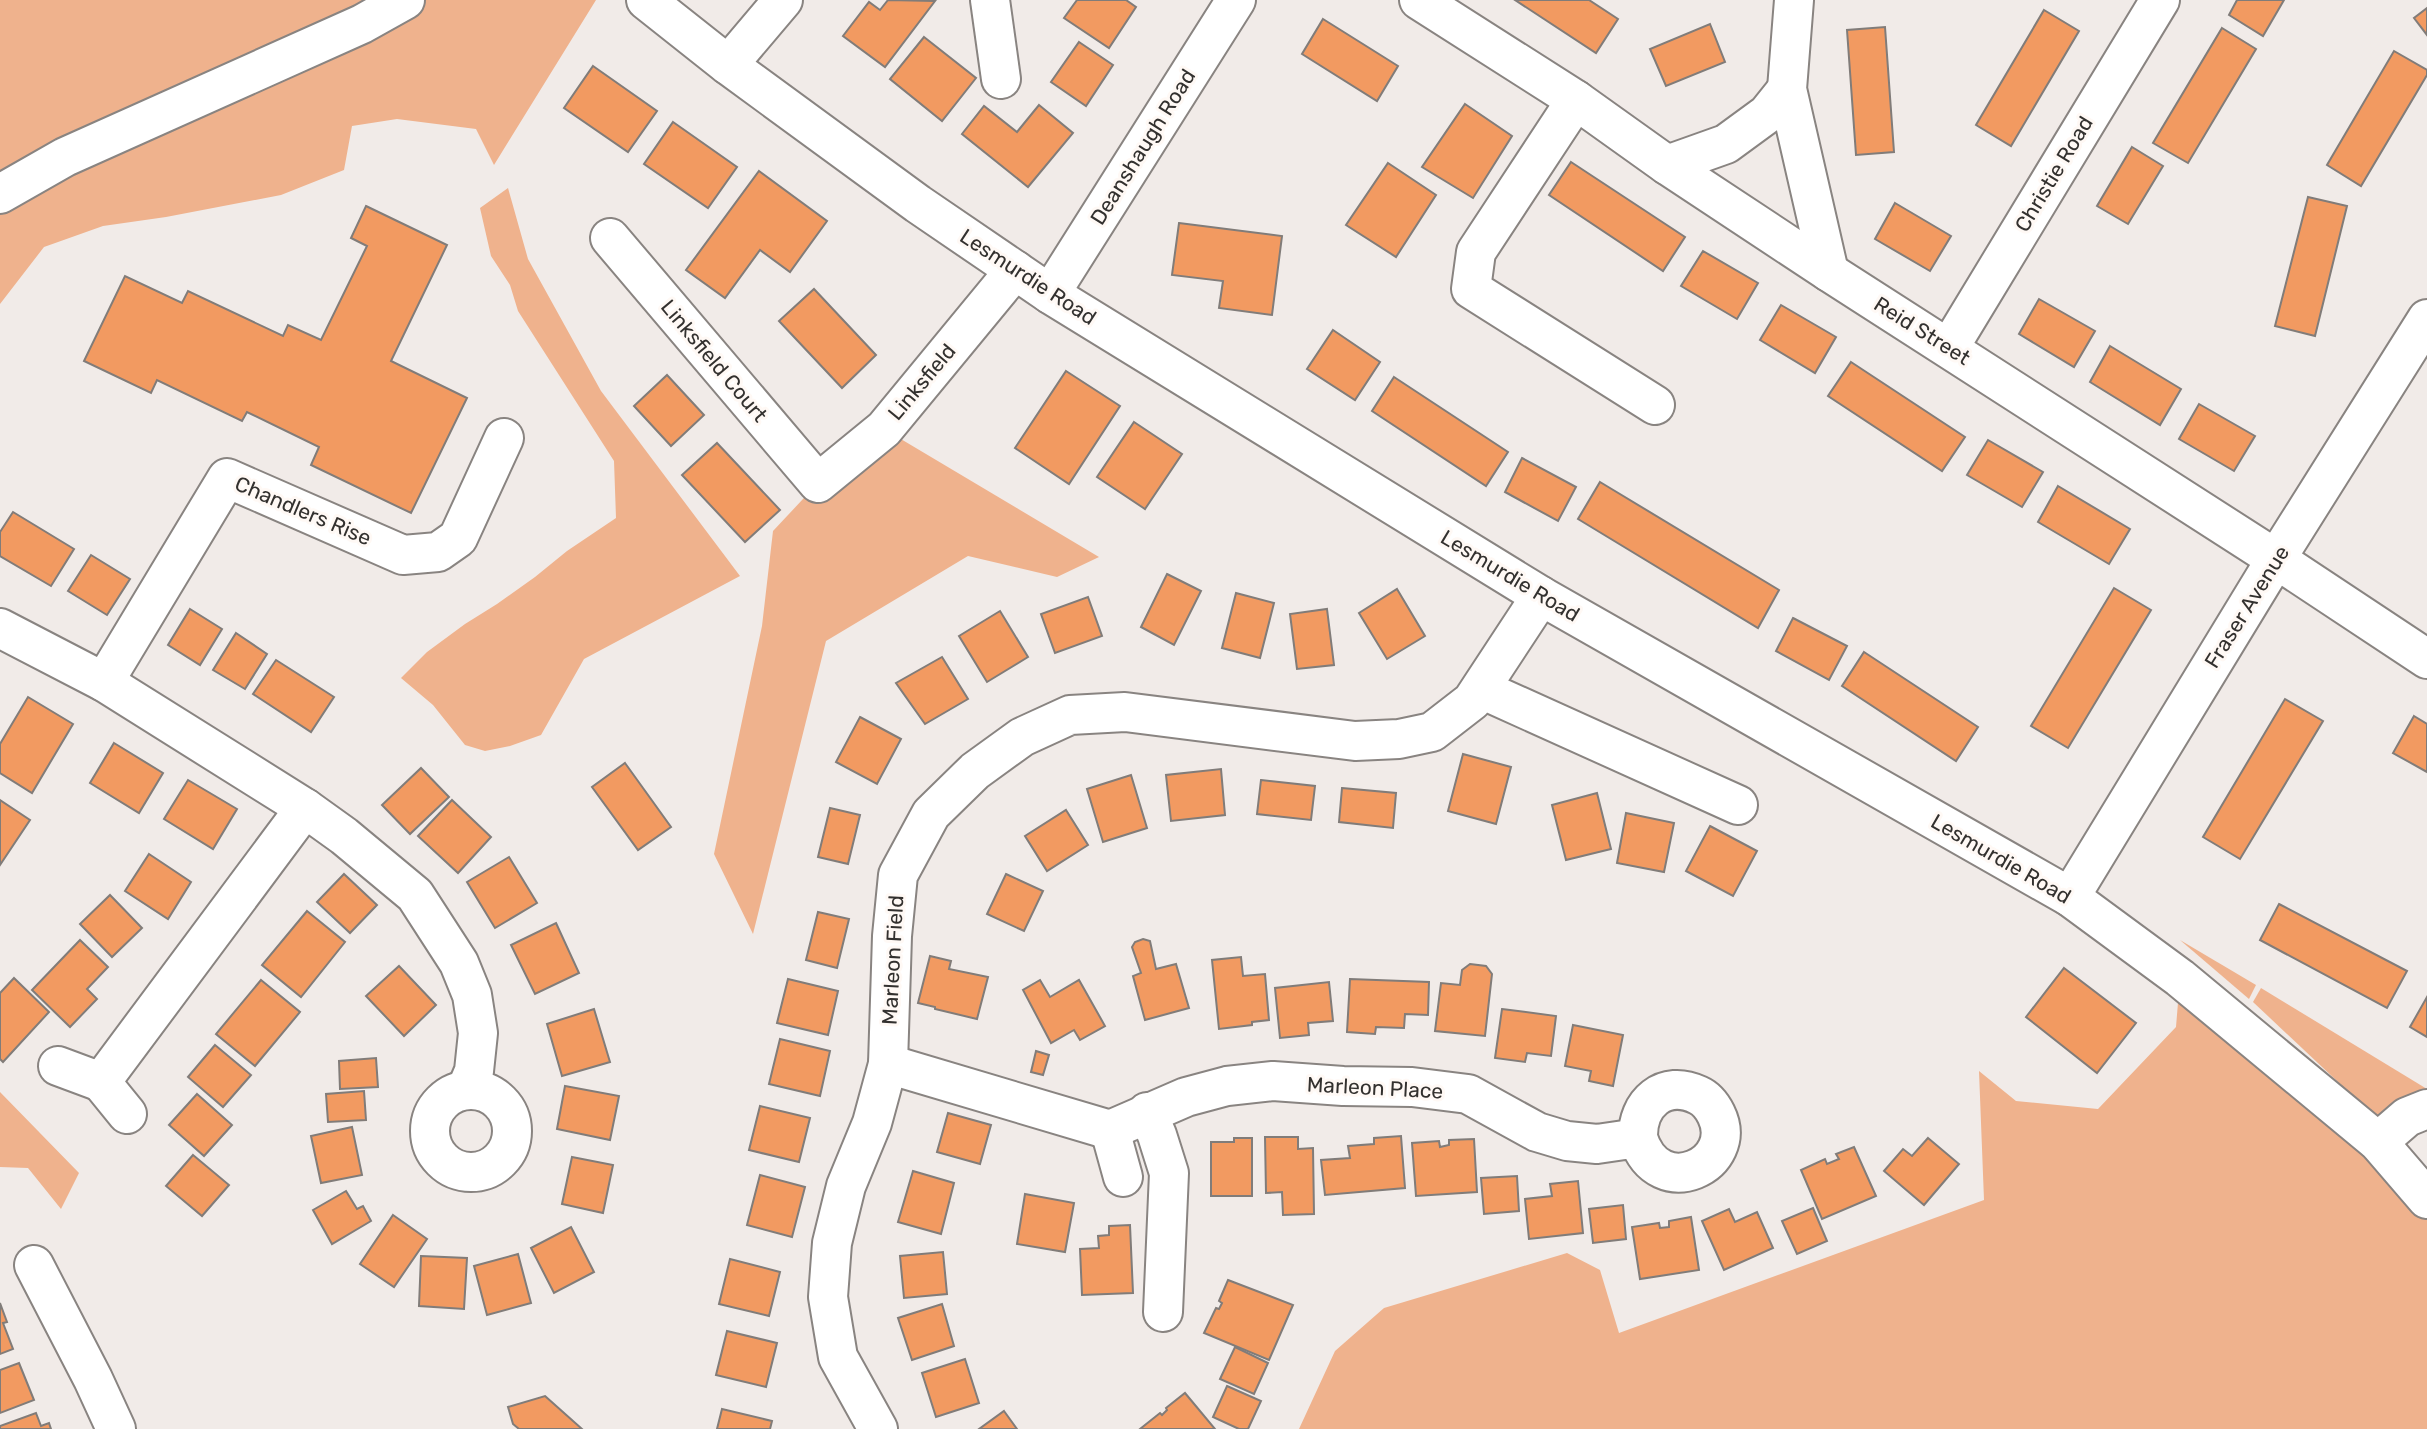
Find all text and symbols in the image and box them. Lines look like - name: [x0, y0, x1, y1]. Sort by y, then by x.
- street label: Deanshaugh Road: [1085, 64, 1200, 229]
- street label: Christie Road: [2009, 111, 2098, 236]
- street label: Lesmurdie Road: [955, 223, 1101, 330]
- street label: Reid Street: [1869, 291, 1975, 370]
- street label: Linksfield Court: [656, 294, 773, 427]
- street label: Linksfield: [883, 338, 961, 425]
- street label: Chandlers Rise: [231, 471, 375, 550]
- street label: Lesmurdie Road: [1436, 524, 1584, 627]
- street label: Fraser Avenue: [2199, 541, 2294, 673]
- street label: Lesmurdie Road: [1927, 808, 2076, 909]
- street label: Marleon Field: [877, 895, 908, 1025]
- street label: Marleon Place: [1306, 1071, 1444, 1104]

